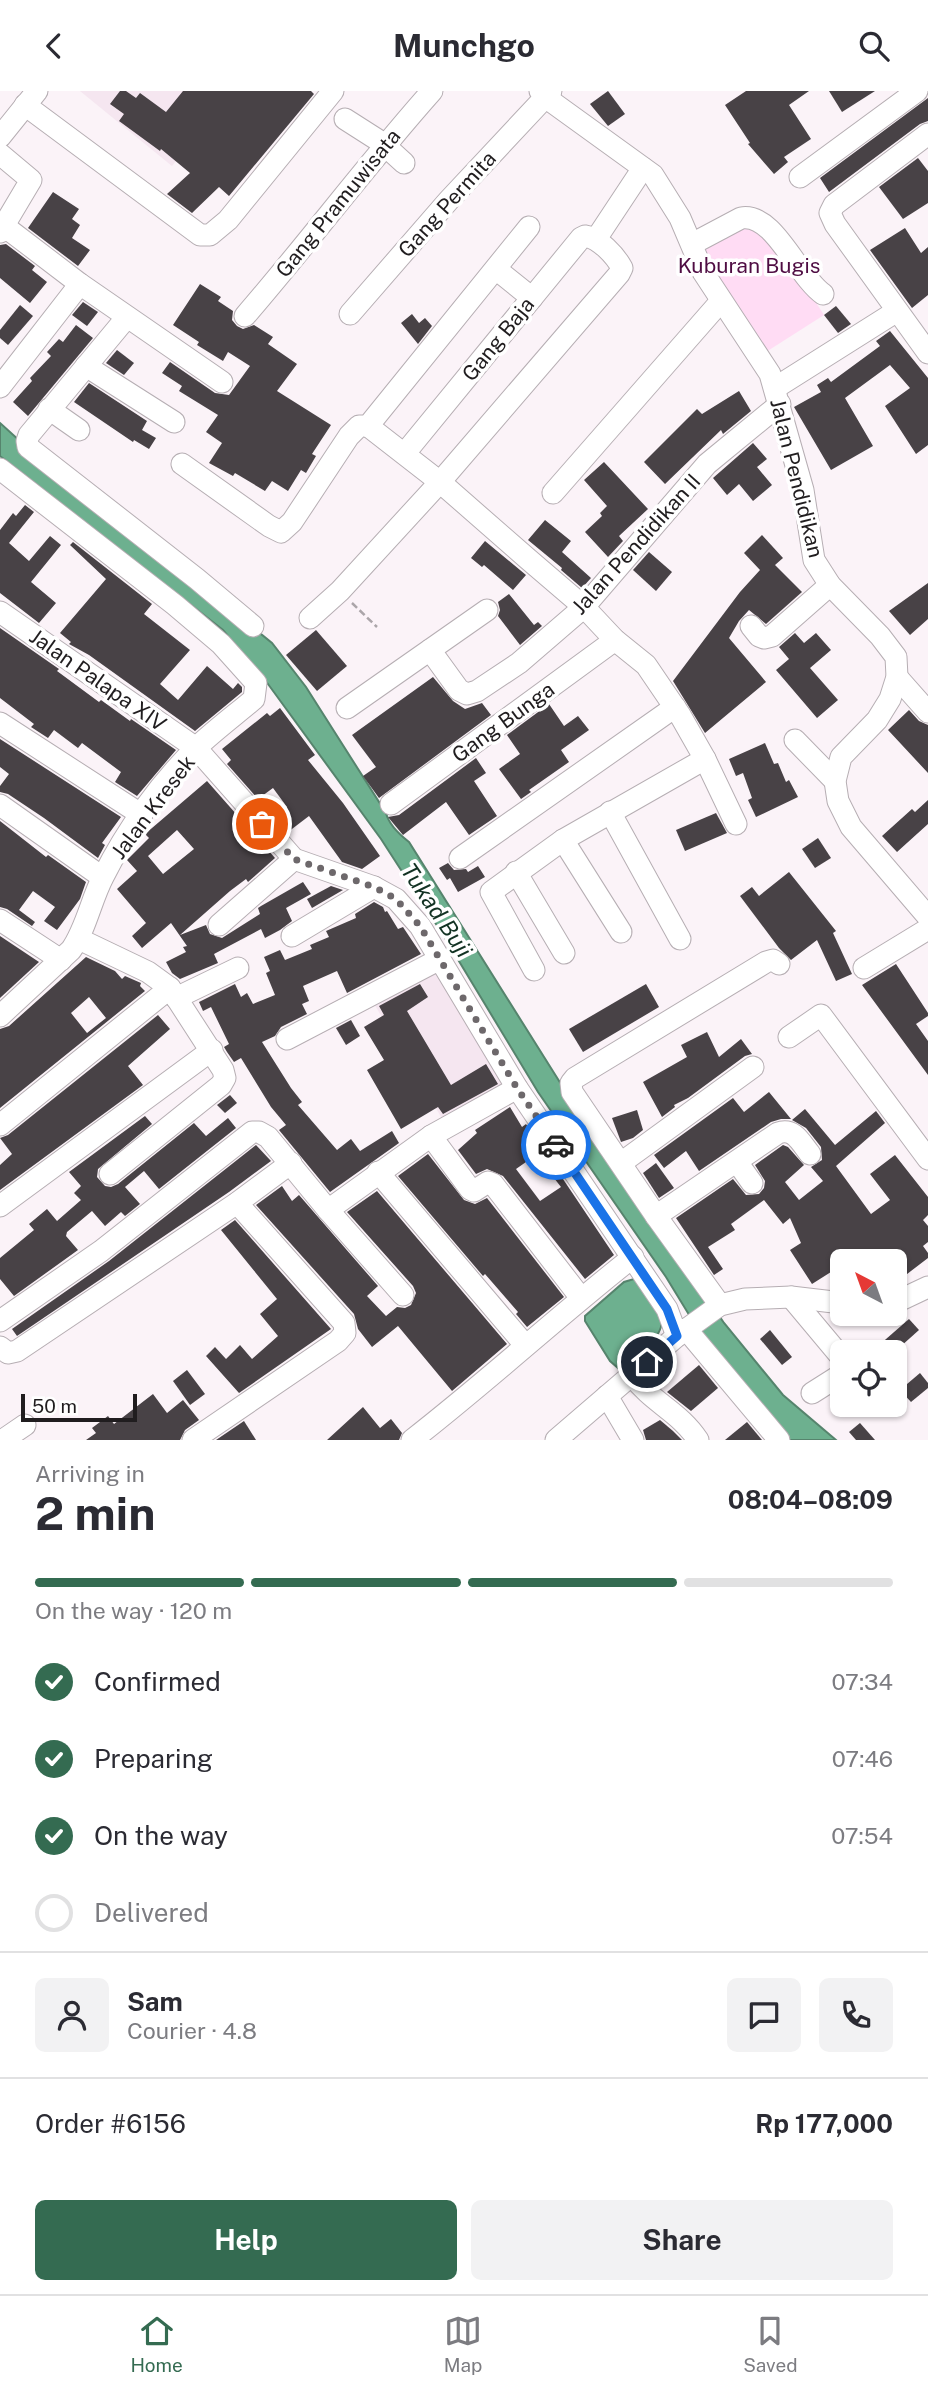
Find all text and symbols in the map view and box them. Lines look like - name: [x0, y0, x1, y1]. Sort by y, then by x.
- icon: back: [35, 27, 73, 65]
- text: Munchgo: [393, 27, 535, 64]
- icon: search: [855, 27, 893, 65]
- street label: Gang Pramuwisata: [271, 124, 405, 282]
- street label: Gang Permita: [393, 146, 501, 262]
- park label: Kuburan Bugis: [678, 253, 820, 278]
- street label: Gang Baja: [457, 292, 539, 386]
- street label: Jalan Pendidikan: [765, 396, 829, 560]
- street label: Jalan Pendidikan II: [566, 469, 706, 619]
- street label: Jalan Palapa XIV: [25, 624, 171, 736]
- street label: Gang Bunga: [447, 677, 559, 767]
- street label: Jalan Kresek: [106, 750, 200, 864]
- pin: [232, 794, 292, 854]
- icon: bag: [243, 805, 281, 843]
- water label: Tukad Buji: [396, 858, 478, 962]
- courier: [521, 1110, 591, 1180]
- icon: car: [537, 1126, 575, 1164]
- north arrow: [830, 1249, 906, 1327]
- map controls: [830, 1249, 907, 1417]
- pin: [617, 1332, 677, 1392]
- button: locate: [830, 1340, 907, 1417]
- icon: home: [628, 1343, 666, 1381]
- scale bar: [21, 1391, 136, 1423]
- text: 50 m: [32, 1395, 77, 1417]
- text: Arriving in: [35, 1460, 145, 1487]
- text: 08:04–08:09: [728, 1484, 893, 1515]
- text: 2 min: [35, 1486, 155, 1540]
- text: On the way · 120 m: [35, 1597, 232, 1624]
- icon: check: [35, 1663, 73, 1701]
- text: Confirmed: [94, 1666, 221, 1697]
- text: 07:34: [831, 1668, 893, 1695]
- icon: check: [35, 1740, 73, 1778]
- text: Preparing: [94, 1743, 213, 1774]
- text: 07:46: [832, 1745, 893, 1772]
- icon: check: [35, 1817, 73, 1855]
- text: On the way: [94, 1820, 228, 1851]
- text: 07:54: [831, 1822, 893, 1849]
- text: Delivered: [94, 1897, 209, 1928]
- button: person: [35, 1978, 109, 2052]
- button: chat: [727, 1978, 801, 2052]
- button: phone: [819, 1978, 893, 2052]
- text: Sam: [127, 1986, 183, 2017]
- text: Courier · 4.8: [127, 2017, 257, 2044]
- text: Order #6156: [35, 2108, 186, 2139]
- text: Rp 177,000: [755, 2108, 893, 2139]
- button: Help: [35, 2200, 457, 2280]
- button: Share: [471, 2200, 893, 2280]
- tab: Home: [130, 2312, 183, 2376]
- tab: Map: [444, 2312, 482, 2376]
- tab: Saved: [743, 2312, 798, 2376]

